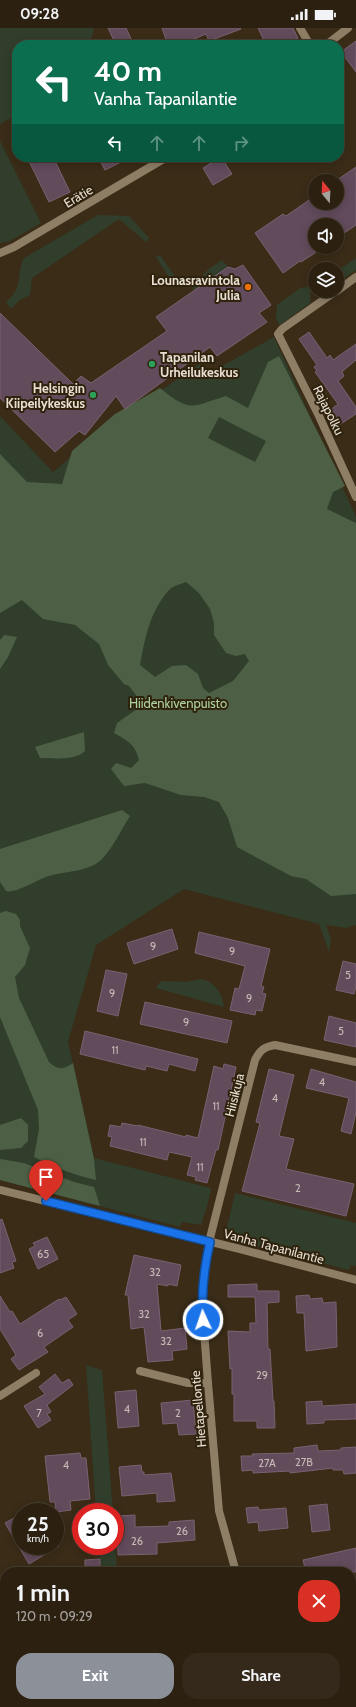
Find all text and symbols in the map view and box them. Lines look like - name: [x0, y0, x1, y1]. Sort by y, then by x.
- text: 09:28: [20, 5, 59, 23]
- text: 40 m: [94, 54, 162, 88]
- icon: left: [28, 56, 80, 108]
- text: Vanha Tapanilantie: [94, 88, 237, 110]
- icon: left: [104, 132, 126, 154]
- icon: ahead: [146, 132, 168, 154]
- icon: ahead: [188, 132, 210, 154]
- icon: right: [230, 132, 252, 154]
- north arrow: [308, 174, 344, 210]
- map controls: [308, 174, 344, 298]
- street label: Erätie: [61, 181, 96, 211]
- button: sound: [308, 218, 344, 254]
- button: layers: [308, 262, 344, 298]
- place label: Lounasravintola Julia: [151, 272, 241, 303]
- marker: Lounasravintola Julia: [243, 282, 253, 292]
- place label: Tapanilan Urheilukeskus: [160, 349, 239, 380]
- marker: Tapanilan Urheilukeskus: [147, 359, 157, 369]
- place label: Helsingin Kiipeilykeskus: [5, 380, 85, 411]
- street label: Rajapolku: [309, 383, 348, 438]
- marker: Helsingin Kiipeilykeskus: [88, 390, 98, 400]
- park label: Hiidenkivenpuisto: [129, 695, 227, 711]
- house number: 9: [150, 939, 156, 953]
- house number: 9: [229, 944, 235, 958]
- house number: 5: [345, 968, 351, 982]
- house number: 9: [109, 986, 115, 1000]
- house number: 9: [246, 991, 252, 1005]
- house number: 9: [183, 1015, 189, 1029]
- house number: 5: [338, 1024, 344, 1038]
- house number: 11: [111, 1043, 119, 1057]
- street label: Hiisikuja: [221, 1071, 248, 1119]
- house number: 4: [319, 1075, 326, 1089]
- house number: 4: [272, 1091, 279, 1105]
- house number: 11: [212, 1099, 220, 1113]
- house number: 11: [139, 1135, 147, 1149]
- pin: [29, 1160, 63, 1201]
- house number: 11: [196, 1160, 204, 1174]
- icon: arrive: [35, 1166, 57, 1188]
- house number: 2: [295, 1181, 301, 1195]
- street label: Vanha Tapanilantie: [222, 1225, 326, 1267]
- house number: 65: [37, 1247, 49, 1261]
- house number: 32: [149, 1265, 161, 1279]
- position arrow: [182, 1299, 224, 1341]
- house number: 32: [138, 1307, 150, 1321]
- house number: 6: [37, 1326, 43, 1340]
- house number: 32: [160, 1334, 172, 1348]
- house number: 29: [256, 1368, 268, 1382]
- street label: Hietapellontie: [187, 1370, 209, 1448]
- house number: 4: [124, 1402, 131, 1416]
- house number: 7: [36, 1406, 42, 1420]
- house number: 2: [175, 1406, 181, 1420]
- house number: 27B: [295, 1455, 313, 1469]
- house number: 27A: [258, 1456, 276, 1470]
- house number: 4: [63, 1458, 70, 1472]
- speed limit sign: 30: [72, 1503, 124, 1555]
- text: 25: [27, 1512, 49, 1536]
- house number: 26: [176, 1524, 188, 1538]
- text: km/h: [27, 1532, 49, 1545]
- house number: 26: [131, 1534, 143, 1548]
- text: 1 min: [16, 1578, 70, 1607]
- button: close: [298, 1580, 340, 1622]
- text: 120 m · 09:29: [16, 1608, 93, 1624]
- button: Exit: [16, 1653, 174, 1699]
- button: Share: [182, 1653, 340, 1699]

